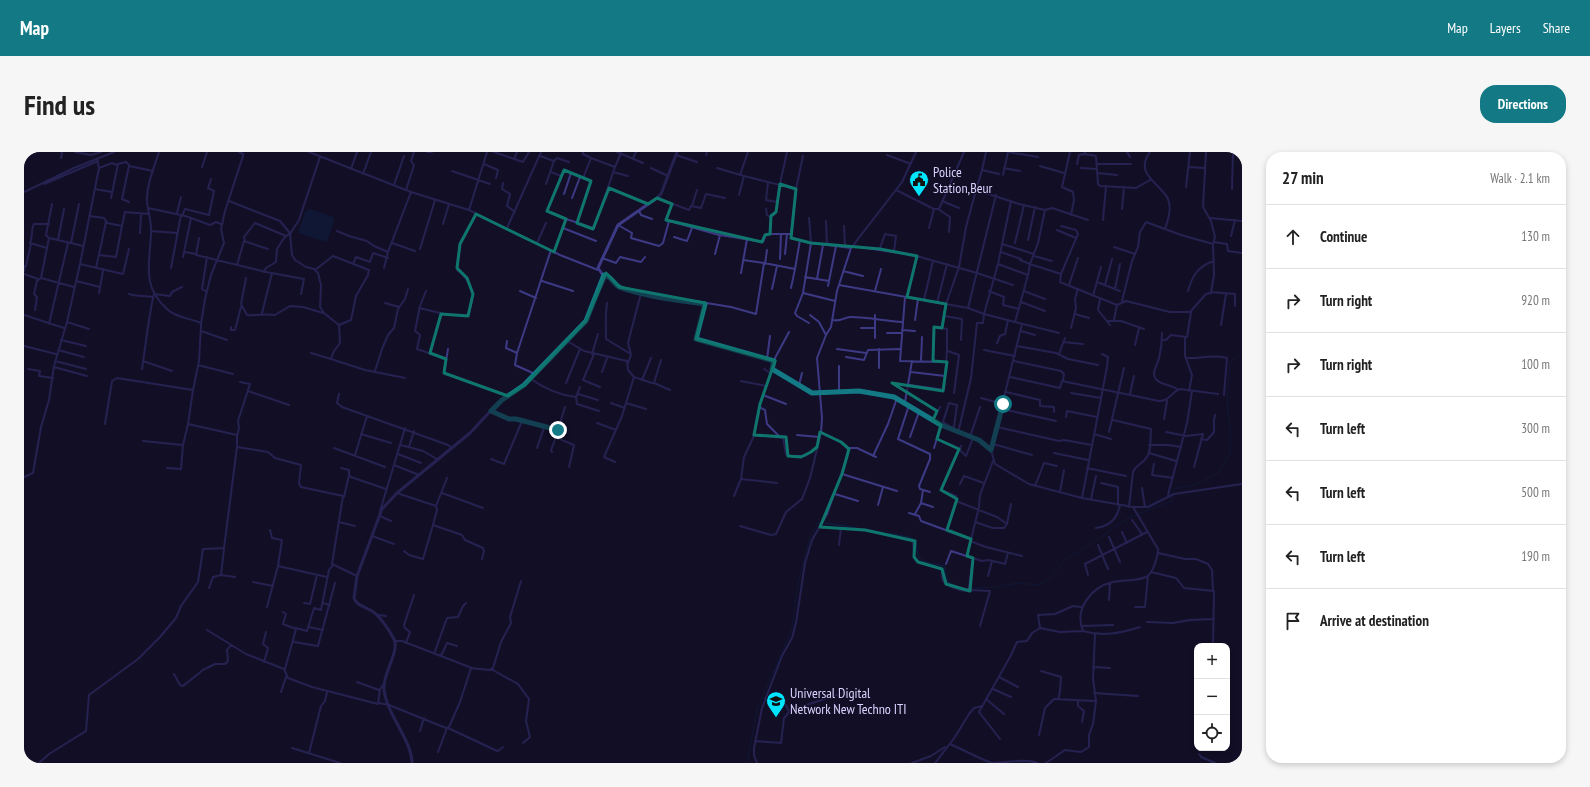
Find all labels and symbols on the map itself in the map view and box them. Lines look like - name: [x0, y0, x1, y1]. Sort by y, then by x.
- place label: Police Station,Beur: [933, 163, 993, 197]
- public building icon: Police Station,Beur: [908, 169, 930, 197]
- route start: [994, 395, 1012, 413]
- route end: [549, 421, 567, 439]
- place label: Universal Digital Network New Techno ITI: [790, 684, 907, 718]
- school or university icon: Universal Digital Network New Techno ITI: [765, 690, 787, 718]

